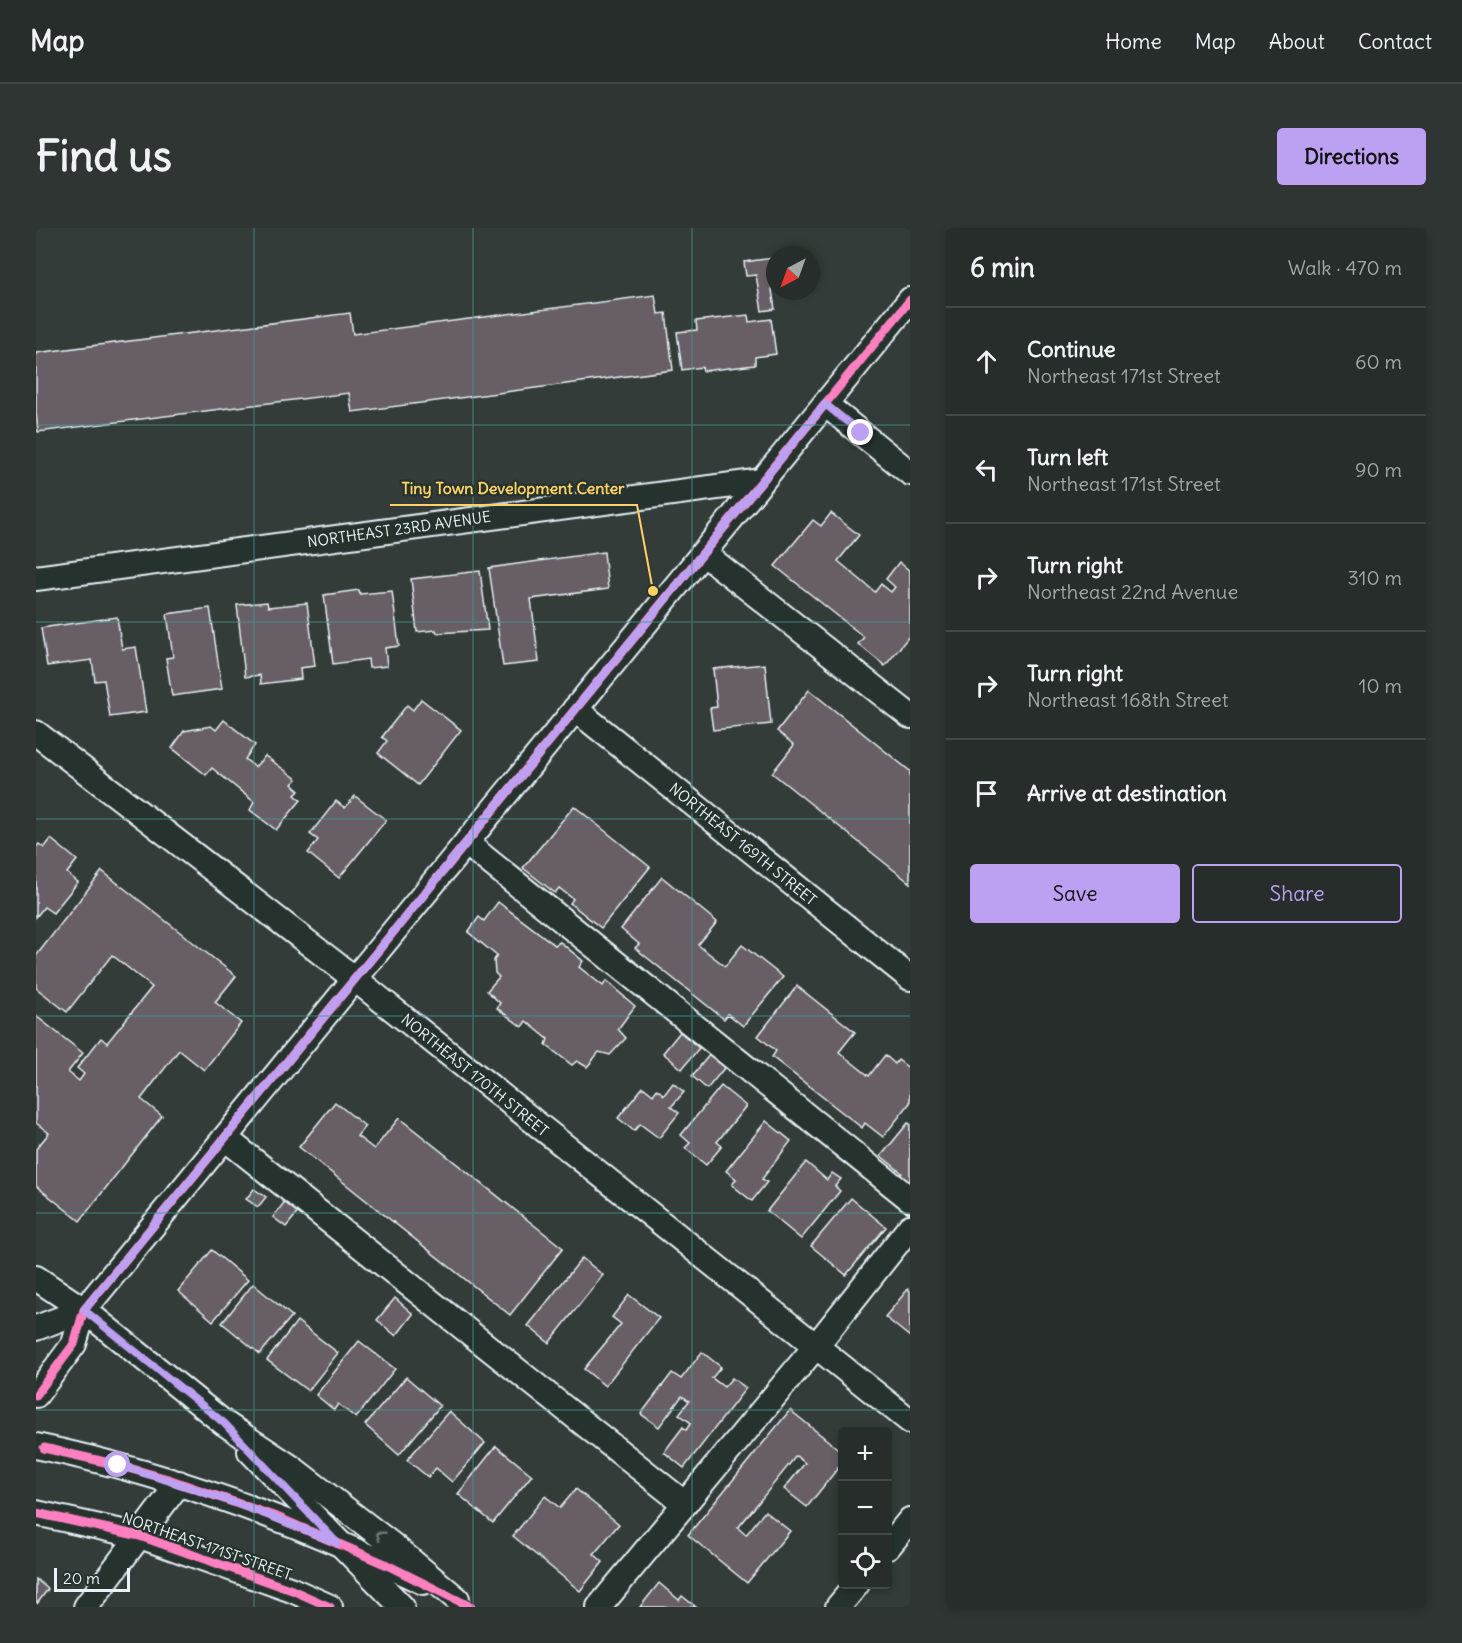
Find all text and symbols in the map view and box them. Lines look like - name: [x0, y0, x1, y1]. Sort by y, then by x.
- text: Map: [30, 23, 84, 59]
- text: Home: [1105, 28, 1162, 55]
- text: Map: [1195, 28, 1236, 55]
- text: About: [1269, 28, 1325, 55]
- text: Contact: [1358, 28, 1432, 55]
- button: Directions: [1277, 128, 1426, 185]
- text: Find us: [36, 130, 172, 182]
- north arrow: [766, 246, 820, 300]
- text: 6 min: [970, 251, 1035, 284]
- text: Walk · 470 m: [1288, 255, 1402, 280]
- text: Continue: [1027, 335, 1116, 363]
- icon: ahead: [970, 345, 1003, 378]
- text: 60 m: [1355, 349, 1402, 374]
- text: Northeast 171st Street: [1027, 363, 1221, 388]
- route end: [847, 419, 873, 445]
- text: Turn left: [1027, 443, 1108, 471]
- icon: left: [970, 453, 1003, 486]
- text: 90 m: [1355, 457, 1402, 482]
- callout: Tiny Town Development Center: [390, 471, 637, 505]
- text: Northeast 171st Street: [1027, 471, 1221, 496]
- text: Tiny Town Development Center: [401, 478, 625, 499]
- street label: NORTHEAST 23RD AVENUE: [306, 507, 492, 551]
- text: Turn right: [1027, 551, 1123, 579]
- icon: right: [970, 561, 1003, 594]
- text: 310 m: [1347, 565, 1402, 590]
- text: Northeast 22nd Avenue: [1027, 579, 1238, 604]
- text: Turn right: [1027, 659, 1123, 687]
- icon: right: [970, 669, 1003, 702]
- text: 10 m: [1359, 673, 1402, 698]
- text: Northeast 168th Street: [1027, 687, 1229, 712]
- icon: arrive: [970, 777, 1003, 810]
- street label: NORTHEAST 169TH STREET: [665, 779, 821, 909]
- text: Arrive at destination: [1027, 779, 1227, 807]
- button: Save: [970, 864, 1180, 923]
- button: Share: [1192, 864, 1402, 923]
- street label: NORTHEAST 170TH STREET: [397, 1010, 553, 1140]
- map controls: [838, 1427, 892, 1589]
- button: +: [838, 1427, 892, 1481]
- route start: [104, 1451, 130, 1477]
- button: −: [838, 1481, 892, 1535]
- street label: NORTHEAST 171ST STREET: [120, 1508, 294, 1584]
- one-way arrow: [375, 1532, 386, 1543]
- button: locate: [838, 1535, 892, 1589]
- scale bar: [54, 1565, 130, 1592]
- text: 20 m: [63, 1568, 100, 1588]

